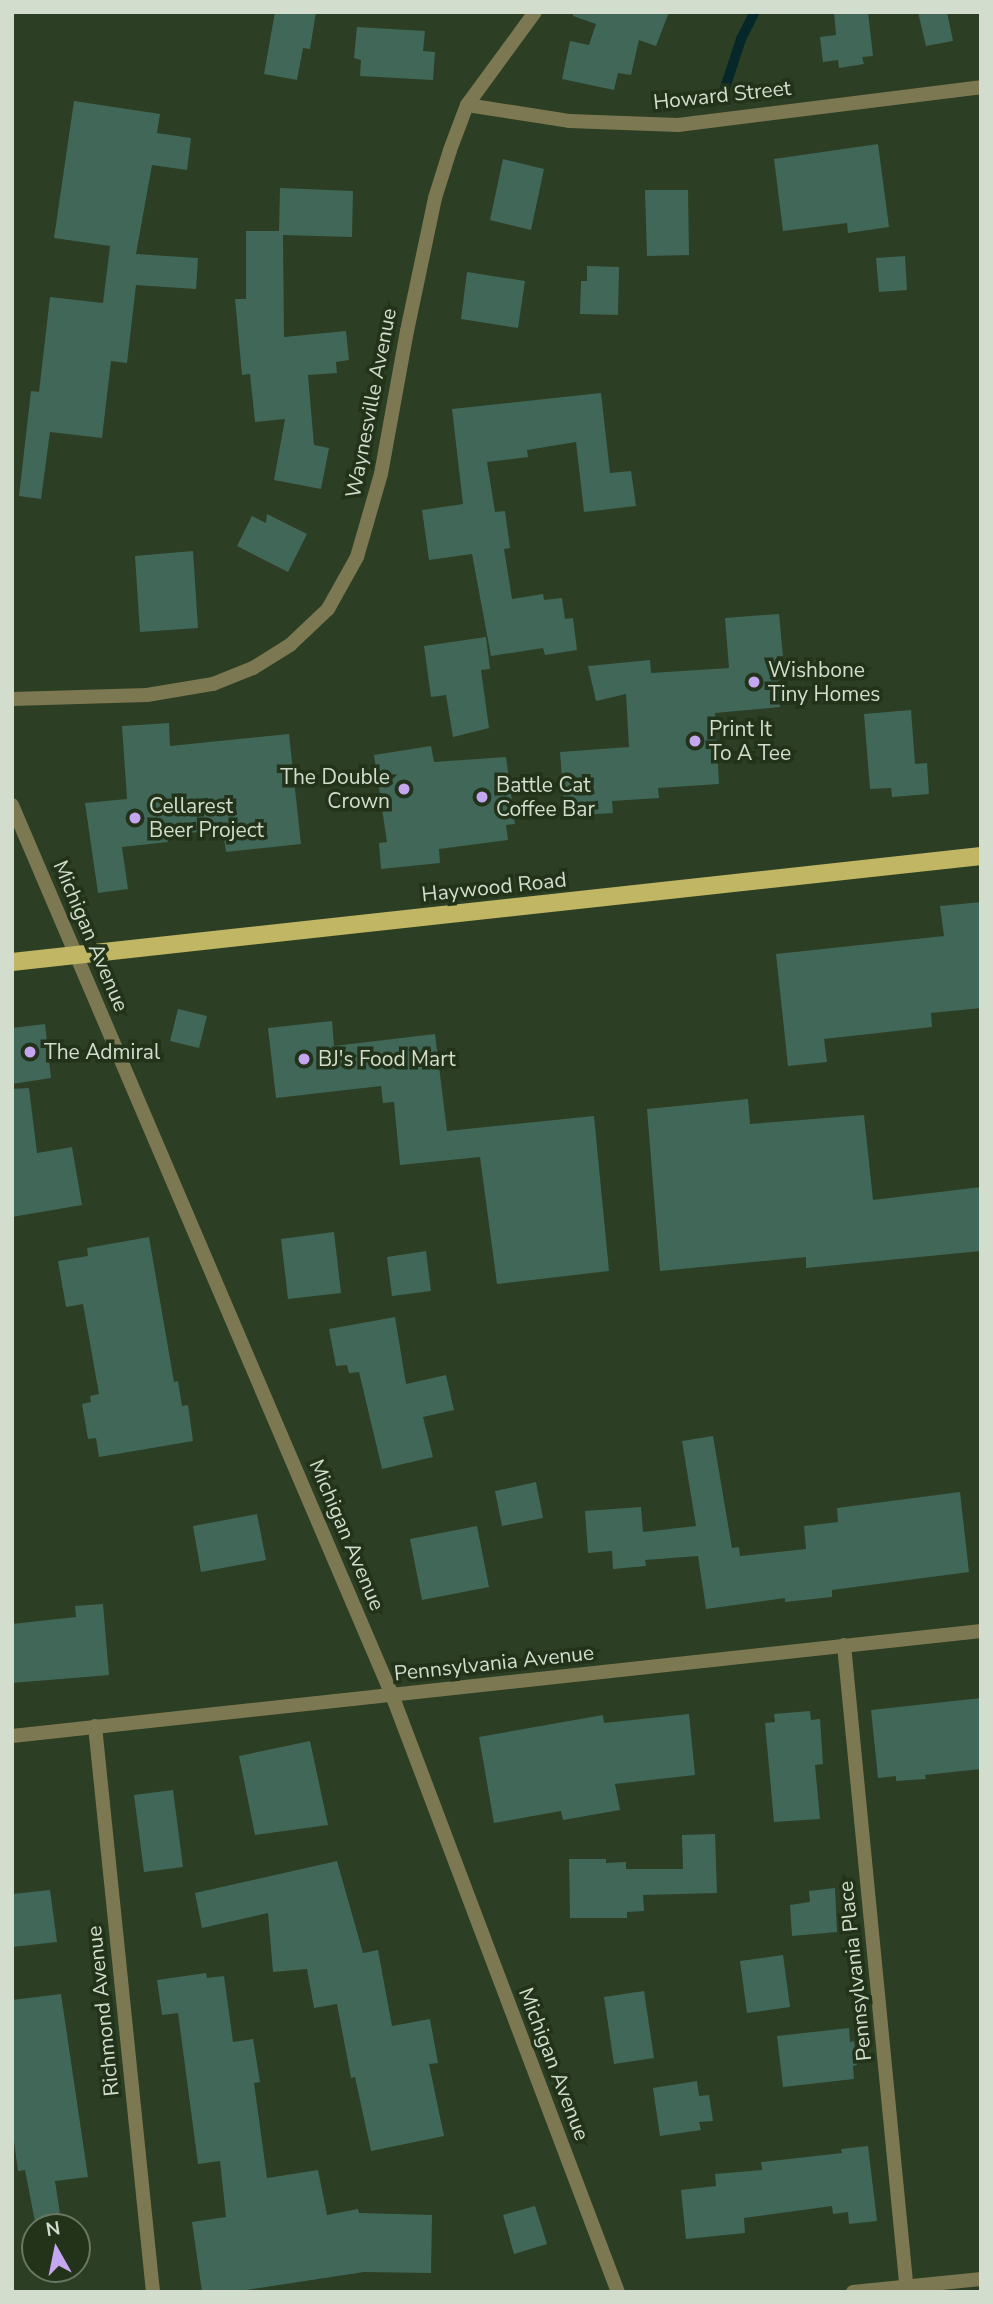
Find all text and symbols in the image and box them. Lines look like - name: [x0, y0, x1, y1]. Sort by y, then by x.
- street label: Howard Street: [652, 75, 792, 115]
- street label: Waynesville Avenue: [340, 306, 402, 500]
- place label: Wishbone Tiny Homes: [768, 657, 880, 707]
- marker: Wishbone Tiny Homes: [746, 674, 762, 690]
- place label: Print It To A Tee: [709, 716, 791, 766]
- marker: Print It To A Tee: [687, 733, 703, 749]
- place label: The Double Crown: [280, 764, 390, 814]
- place label: Battle Cat Coffee Bar: [496, 772, 595, 822]
- marker: The Double Crown: [396, 781, 412, 797]
- marker: Battle Cat Coffee Bar: [474, 789, 490, 805]
- place label: Cellarest Beer Project: [149, 793, 264, 843]
- marker: Cellarest Beer Project: [127, 810, 143, 826]
- street label: Michigan Avenue: [48, 857, 134, 1015]
- street label: Haywood Road: [420, 867, 568, 907]
- place label: The Admiral: [44, 1039, 160, 1065]
- marker: The Admiral: [22, 1044, 38, 1060]
- place label: BJ's Food Mart: [318, 1046, 456, 1072]
- marker: BJ's Food Mart: [296, 1051, 312, 1067]
- street label: Michigan Avenue: [304, 1456, 390, 1614]
- street label: Pennsylvania Avenue: [393, 1640, 595, 1686]
- street label: Pennsylvania Place: [833, 1880, 877, 2062]
- street label: Richmond Avenue: [82, 1925, 124, 2097]
- street label: Michigan Avenue: [513, 1984, 595, 2144]
- north arrow: [21, 2213, 91, 2283]
- text: N: [44, 2215, 62, 2243]

